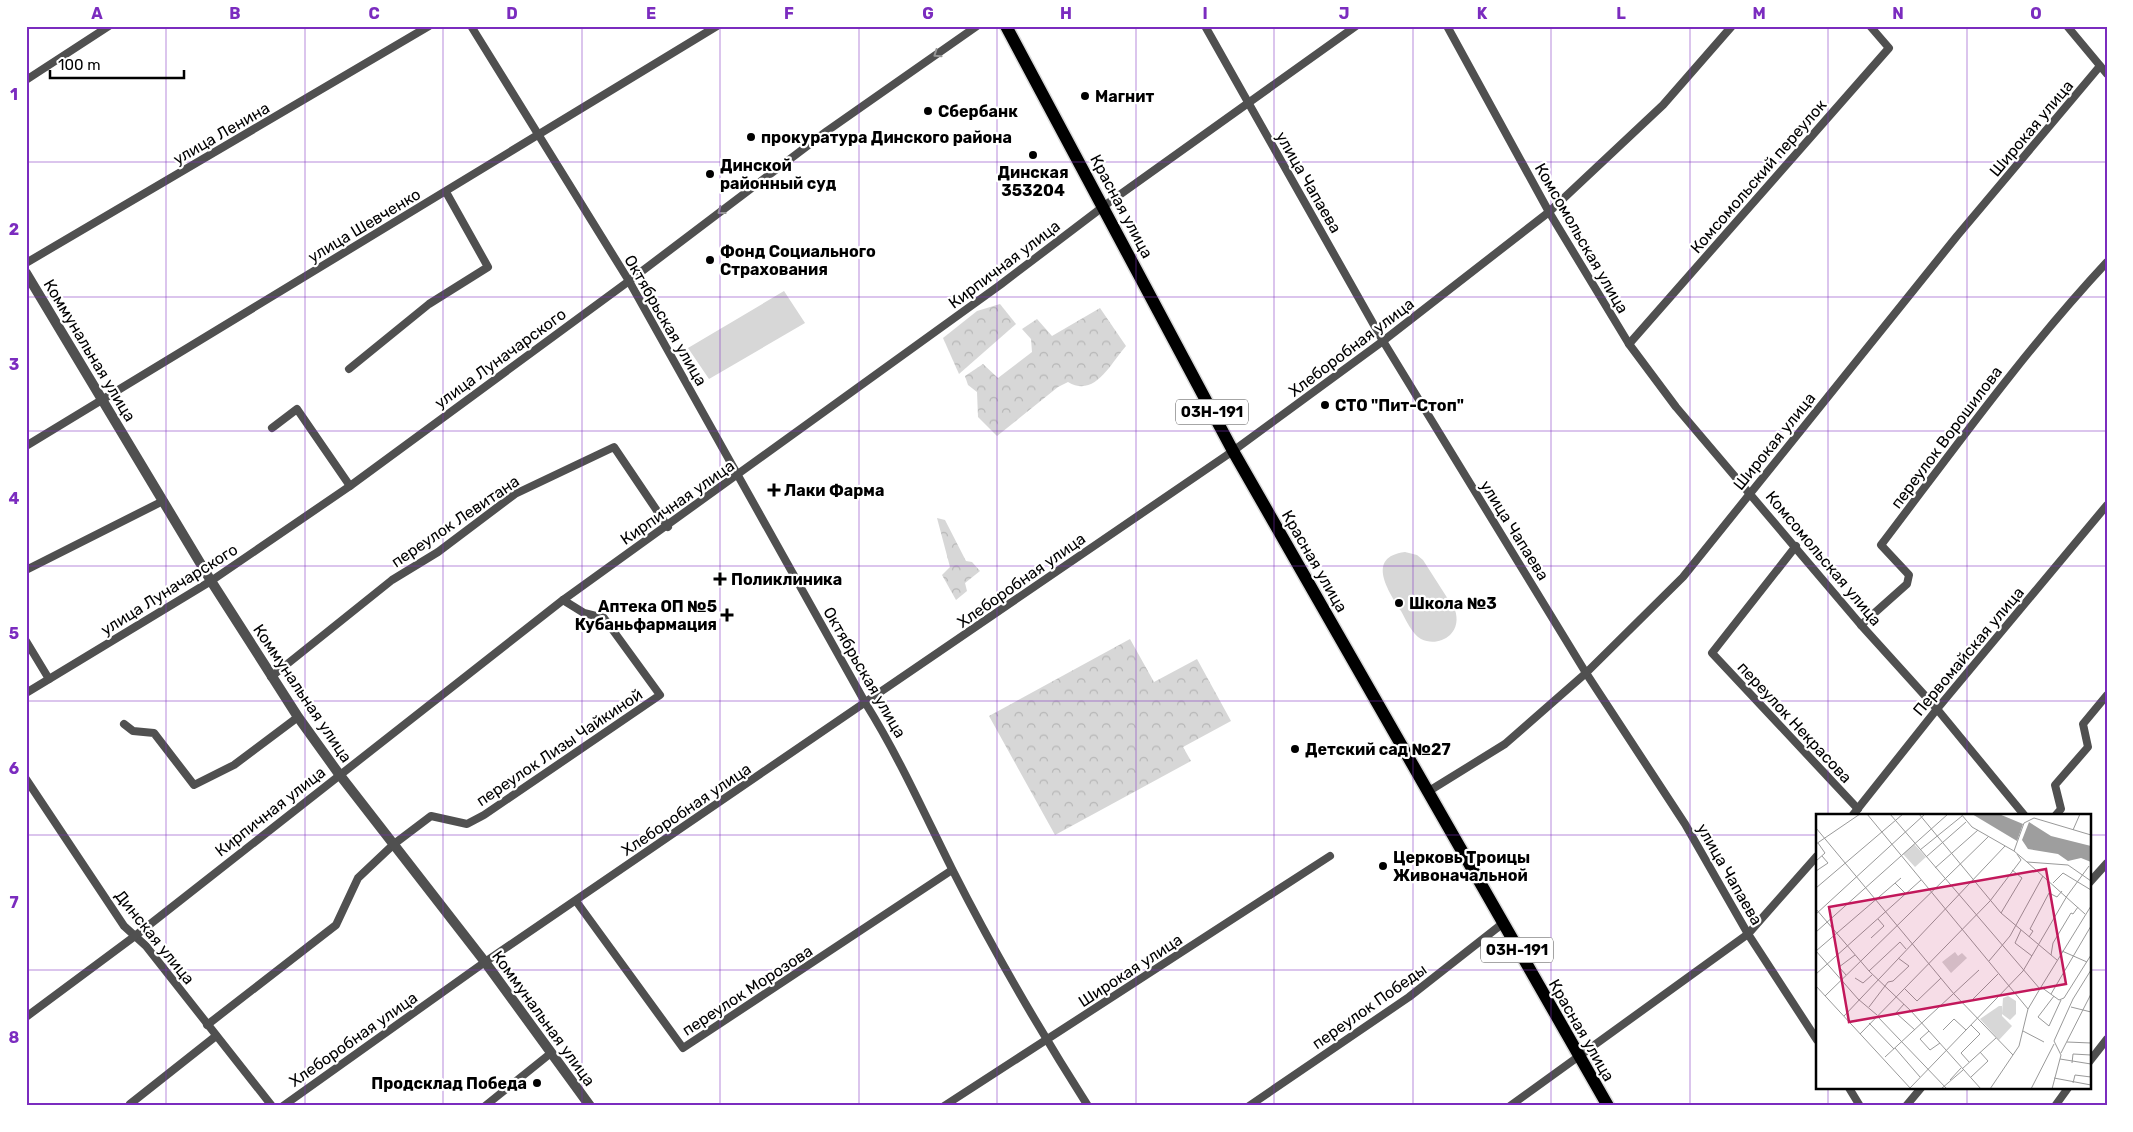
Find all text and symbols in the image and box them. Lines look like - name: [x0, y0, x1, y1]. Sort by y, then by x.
- text: A: [91, 4, 103, 23]
- text: B: [229, 4, 241, 23]
- text: C: [368, 4, 380, 23]
- text: D: [506, 4, 518, 23]
- text: E: [646, 4, 656, 23]
- text: F: [784, 4, 794, 23]
- text: G: [922, 4, 934, 23]
- text: H: [1060, 4, 1072, 23]
- text: I: [1202, 4, 1208, 23]
- text: J: [1339, 4, 1349, 23]
- text: K: [1477, 4, 1488, 23]
- text: L: [1616, 4, 1626, 23]
- text: M: [1752, 4, 1766, 23]
- text: N: [1892, 4, 1904, 23]
- text: O: [2030, 4, 2042, 23]
- scale bar: [50, 48, 184, 80]
- one-way arrow: [933, 48, 943, 57]
- text: 100 m: [58, 56, 100, 74]
- street label: Широкая улица: [1986, 76, 2077, 180]
- text: 1: [10, 85, 18, 104]
- place label: Магнит: [1095, 87, 1154, 106]
- marker: Магнит: [1079, 90, 1091, 102]
- street label: Комсомольский переулок: [1686, 95, 1831, 257]
- street label: улица Ленина: [170, 98, 273, 169]
- place label: Сбербанк: [938, 102, 1018, 121]
- marker: Сбербанк: [922, 105, 934, 117]
- place label: прокуратура Динского района: [761, 128, 1012, 147]
- street label: улица Чапаева: [1272, 128, 1345, 236]
- marker: прокуратура Динского района: [745, 131, 757, 143]
- marker: Динская 353204: [1027, 149, 1039, 161]
- street label: Красная улица: [1086, 151, 1157, 261]
- place label: Динской районный суд: [720, 156, 837, 193]
- street label: Комсомольская улица: [1531, 160, 1632, 317]
- place label: Динская 353204: [997, 163, 1069, 200]
- marker: Динской районный суд: [704, 168, 716, 180]
- street label: улица Шевченко: [304, 184, 424, 267]
- one-way arrow: [718, 206, 727, 214]
- street label: Кирпичная улица: [945, 216, 1064, 313]
- text: 2: [9, 220, 19, 239]
- place label: Фонд Социального Страхования: [720, 242, 876, 279]
- street label: Октябрьская улица: [620, 251, 711, 389]
- marker: Фонд Социального Страхования: [704, 254, 716, 266]
- street label: Коммунальная улица: [40, 276, 140, 425]
- street label: Хлеборобная улица: [1285, 294, 1418, 401]
- street label: улица Луначарского: [431, 304, 570, 412]
- text: 3: [9, 355, 19, 374]
- street label: переулок Ворошилова: [1887, 362, 2006, 512]
- street label: Широкая улица: [1729, 389, 1819, 494]
- place label: СТО "Пит-Стоп": [1335, 396, 1464, 415]
- marker: СТО "Пит-Стоп": [1319, 399, 1331, 411]
- road number: 03Н-191: [1176, 400, 1248, 424]
- street label: Кирпичная улица: [617, 456, 738, 549]
- street label: переулок Левитана: [388, 471, 523, 571]
- street label: улица Чапаева: [1476, 477, 1553, 584]
- place label: Лаки Фарма: [784, 481, 884, 500]
- marker: Лаки Фарма: [768, 484, 780, 496]
- street label: Комсомольская улица: [1762, 487, 1886, 630]
- text: 4: [9, 489, 20, 508]
- street label: Красная улица: [1278, 507, 1351, 616]
- street label: Хлеборобная улица: [954, 529, 1089, 632]
- street label: улица Луначарского: [97, 540, 241, 639]
- place label: Поликлиника: [731, 570, 842, 589]
- marker: Поликлиника: [713, 572, 727, 586]
- street label: Первомайская улица: [1909, 583, 2028, 720]
- place label: Школа №3: [1409, 594, 1497, 613]
- place label: Аптека ОП №5 Кубаньфармация: [575, 597, 717, 634]
- marker: Школа №3: [1393, 597, 1405, 609]
- street label: Октябрьская улица: [819, 603, 910, 741]
- marker: Аптека ОП №5 Кубаньфармация: [721, 609, 733, 621]
- street label: Коммунальная улица: [249, 621, 356, 766]
- text: 5: [9, 624, 19, 643]
- street label: переулок Некрасова: [1733, 658, 1856, 787]
- street label: переулок Лизы Чайкиной: [473, 685, 646, 810]
- place label: Детский сад №27: [1305, 740, 1451, 759]
- marker: Детский сад №27: [1289, 743, 1301, 755]
- text: 6: [9, 759, 19, 778]
- street label: Хлеборобная улица: [618, 759, 755, 860]
- street label: Кирпичная улица: [211, 762, 329, 860]
- inset map: [1816, 814, 2090, 1090]
- street label: улица Чапаева: [1693, 820, 1766, 928]
- place label: Церковь Троицы Живоначальной: [1393, 848, 1530, 885]
- marker: Церковь Троицы Живоначальной: [1377, 860, 1389, 872]
- street label: Динская улица: [111, 886, 198, 988]
- text: 7: [9, 893, 19, 912]
- street label: Широкая улица: [1075, 930, 1186, 1011]
- road number: 03Н-191: [1481, 938, 1553, 962]
- street label: переулок Морозова: [679, 941, 816, 1040]
- street label: Коммунальная улица: [488, 947, 599, 1090]
- street label: переулок Победы: [1308, 960, 1430, 1053]
- street label: Красная улица: [1545, 976, 1618, 1085]
- street label: Хлеборобная улица: [286, 988, 421, 1091]
- text: 8: [9, 1028, 20, 1047]
- place label: Продсклад Победа: [371, 1074, 527, 1093]
- marker: Продсклад Победа: [531, 1077, 543, 1089]

